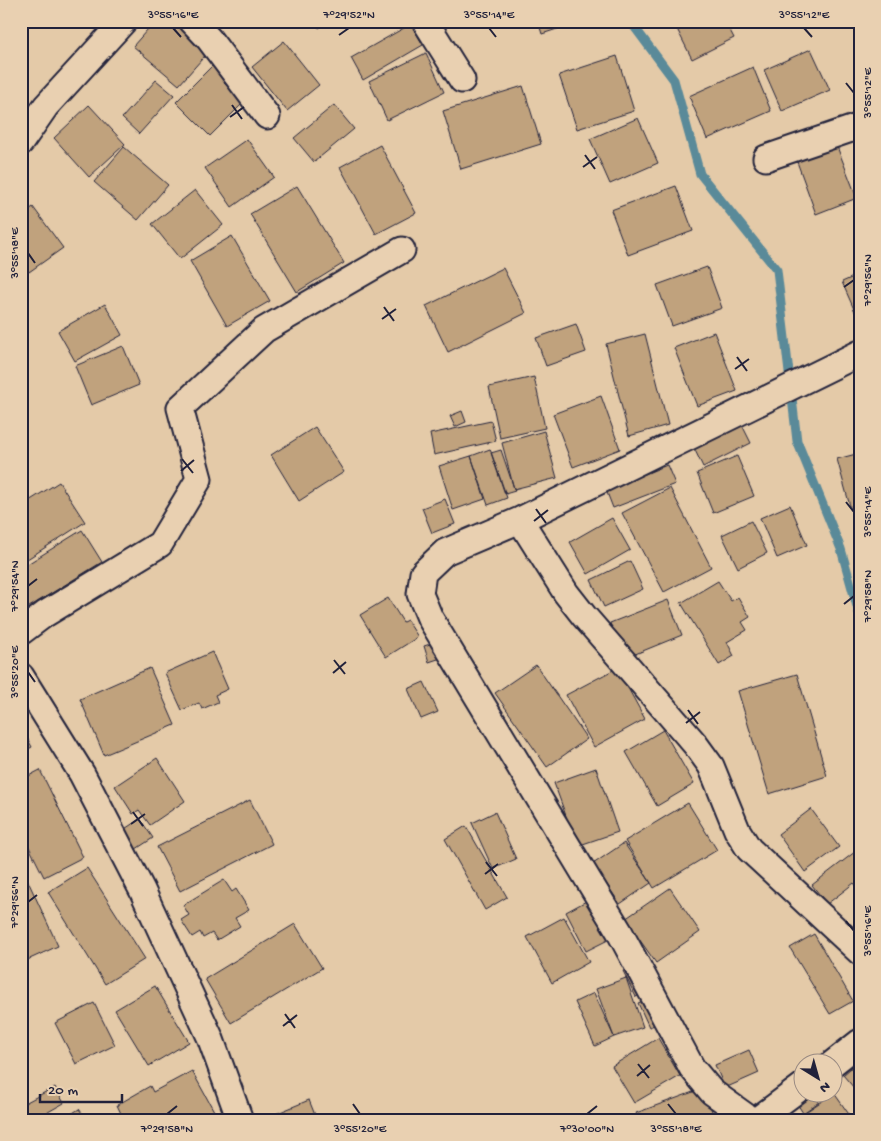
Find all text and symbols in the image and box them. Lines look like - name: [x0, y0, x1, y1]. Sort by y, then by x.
- text: 3°55'16"E: [147, 9, 199, 23]
- text: 7°29'52"N: [322, 9, 375, 23]
- text: 3°55'14"E: [463, 9, 515, 23]
- text: 3°55'12"E: [778, 9, 830, 23]
- text: 3°55'12"E: [862, 67, 876, 119]
- text: 3°55'18"E: [9, 227, 23, 280]
- text: 7°29'56"N: [862, 254, 876, 307]
- text: 3°55'14"E: [862, 486, 876, 538]
- text: 7°29'54"N: [9, 560, 23, 613]
- text: 7°29'58"N: [862, 570, 876, 623]
- text: 3°55'20"E: [9, 645, 23, 699]
- text: 7°29'56"N: [9, 876, 23, 929]
- text: 3°55'16"E: [862, 905, 876, 957]
- north arrow: [794, 1054, 844, 1104]
- scale bar: [40, 1071, 122, 1103]
- text: N: [816, 1077, 833, 1096]
- text: 20 m: [48, 1082, 78, 1100]
- text: 7°29'58"N: [140, 1123, 193, 1137]
- text: 3°55'20"E: [333, 1123, 387, 1137]
- text: 7°30'00"N: [559, 1123, 614, 1137]
- text: 3°55'18"E: [649, 1123, 702, 1137]

